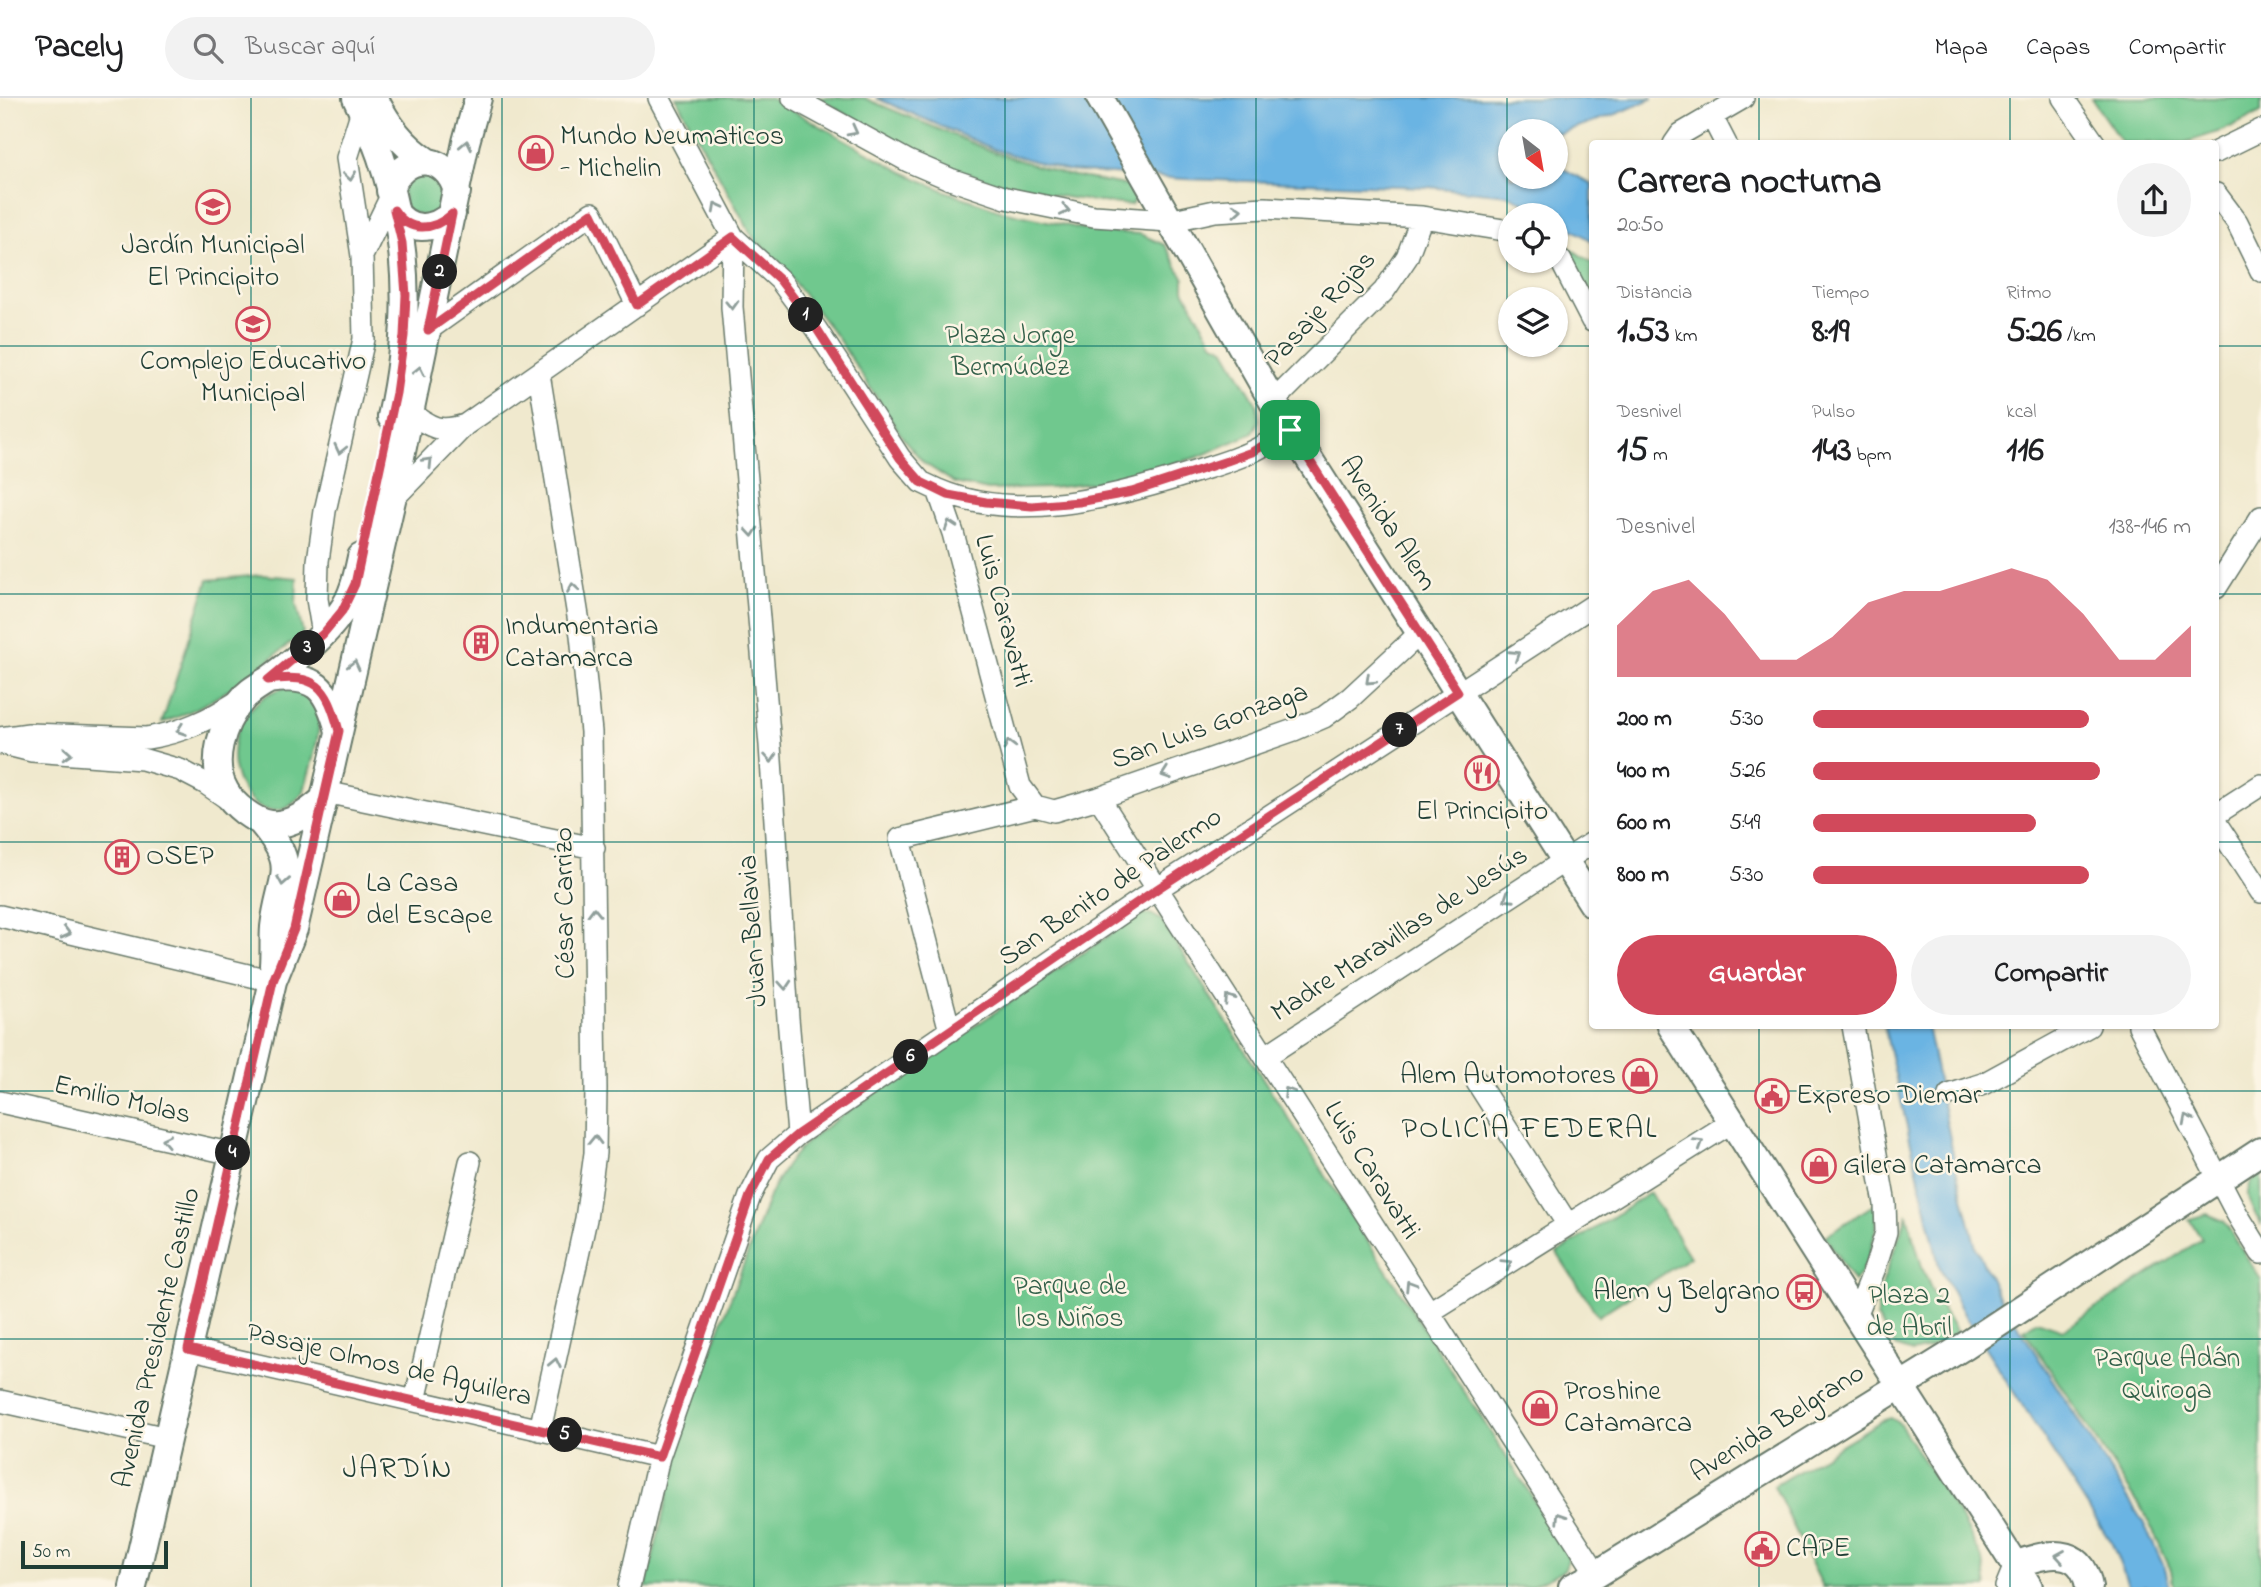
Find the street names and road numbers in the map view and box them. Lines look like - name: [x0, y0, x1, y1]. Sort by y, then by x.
- street label: Pasaje Rojas: [1255, 242, 1387, 378]
- street label: Avenida Alem: [1328, 448, 1446, 600]
- street label: Luis Caravatti: [962, 530, 1042, 692]
- street label: San Luis Gonzaga: [1106, 672, 1314, 782]
- street label: San Benito de Palermo: [991, 798, 1231, 978]
- street label: César Carrizo: [544, 827, 588, 979]
- street label: Madre Maravillas de Jesús: [1263, 836, 1537, 1034]
- street label: Juan Bellavia: [728, 854, 780, 1008]
- street label: Emilio Molas: [49, 1065, 195, 1137]
- street label: Luis Caravatti: [1312, 1094, 1430, 1248]
- street label: Avenida Presidente Castillo: [103, 1184, 213, 1492]
- street label: Pasaje Olmos de Aguilera: [242, 1313, 536, 1419]
- street label: Avenida Belgrano: [1683, 1354, 1873, 1494]

